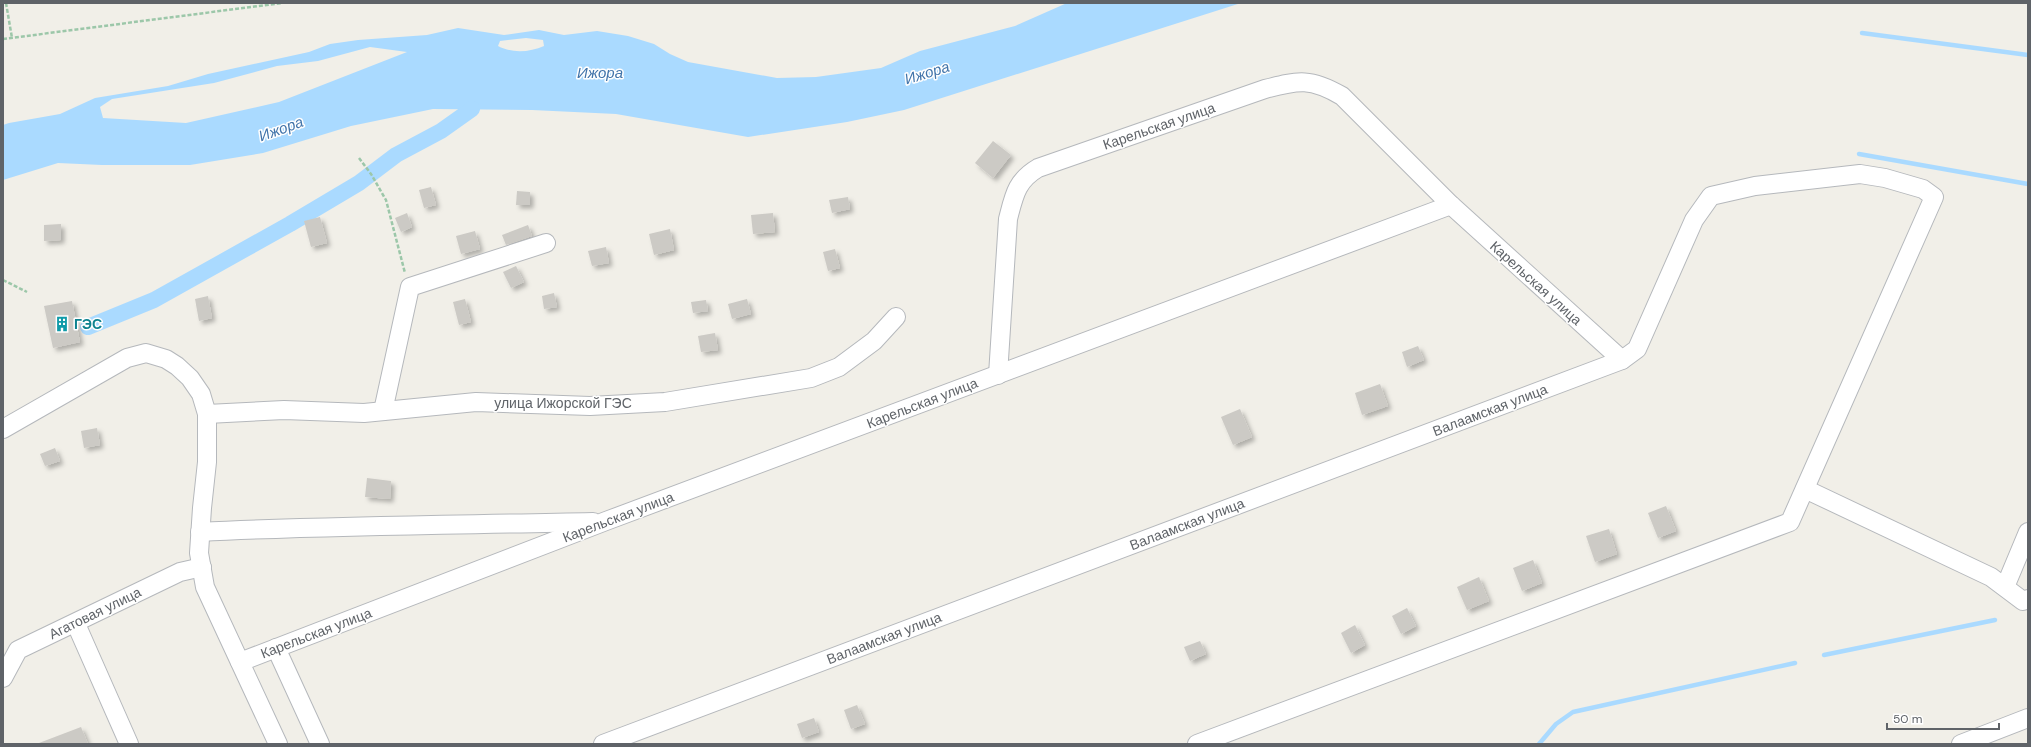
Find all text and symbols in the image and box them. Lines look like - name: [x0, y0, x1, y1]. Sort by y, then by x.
- water label: Ижора: [902, 57, 952, 89]
- water label: Ижора: [577, 63, 623, 83]
- street label: Карельская улица: [1101, 98, 1218, 154]
- water label: Ижора: [256, 112, 306, 146]
- street label: Карельская улица: [1486, 237, 1586, 329]
- building icon: ГЭС: [53, 315, 71, 333]
- place label: ГЭС: [74, 315, 102, 333]
- street label: Карельская улица: [864, 373, 980, 432]
- street label: Валаамская улица: [1430, 380, 1550, 440]
- street label: улица Ижорской ГЭС: [494, 394, 632, 412]
- street label: Карельская улица: [560, 487, 676, 546]
- street label: Валаамская улица: [1127, 494, 1247, 554]
- street label: Агатовая улица: [46, 583, 144, 643]
- street label: Карельская улица: [258, 603, 374, 662]
- street label: Валаамская улица: [824, 608, 944, 668]
- scale bar: [1887, 705, 1999, 731]
- text: 50 m: [1893, 711, 1922, 727]

